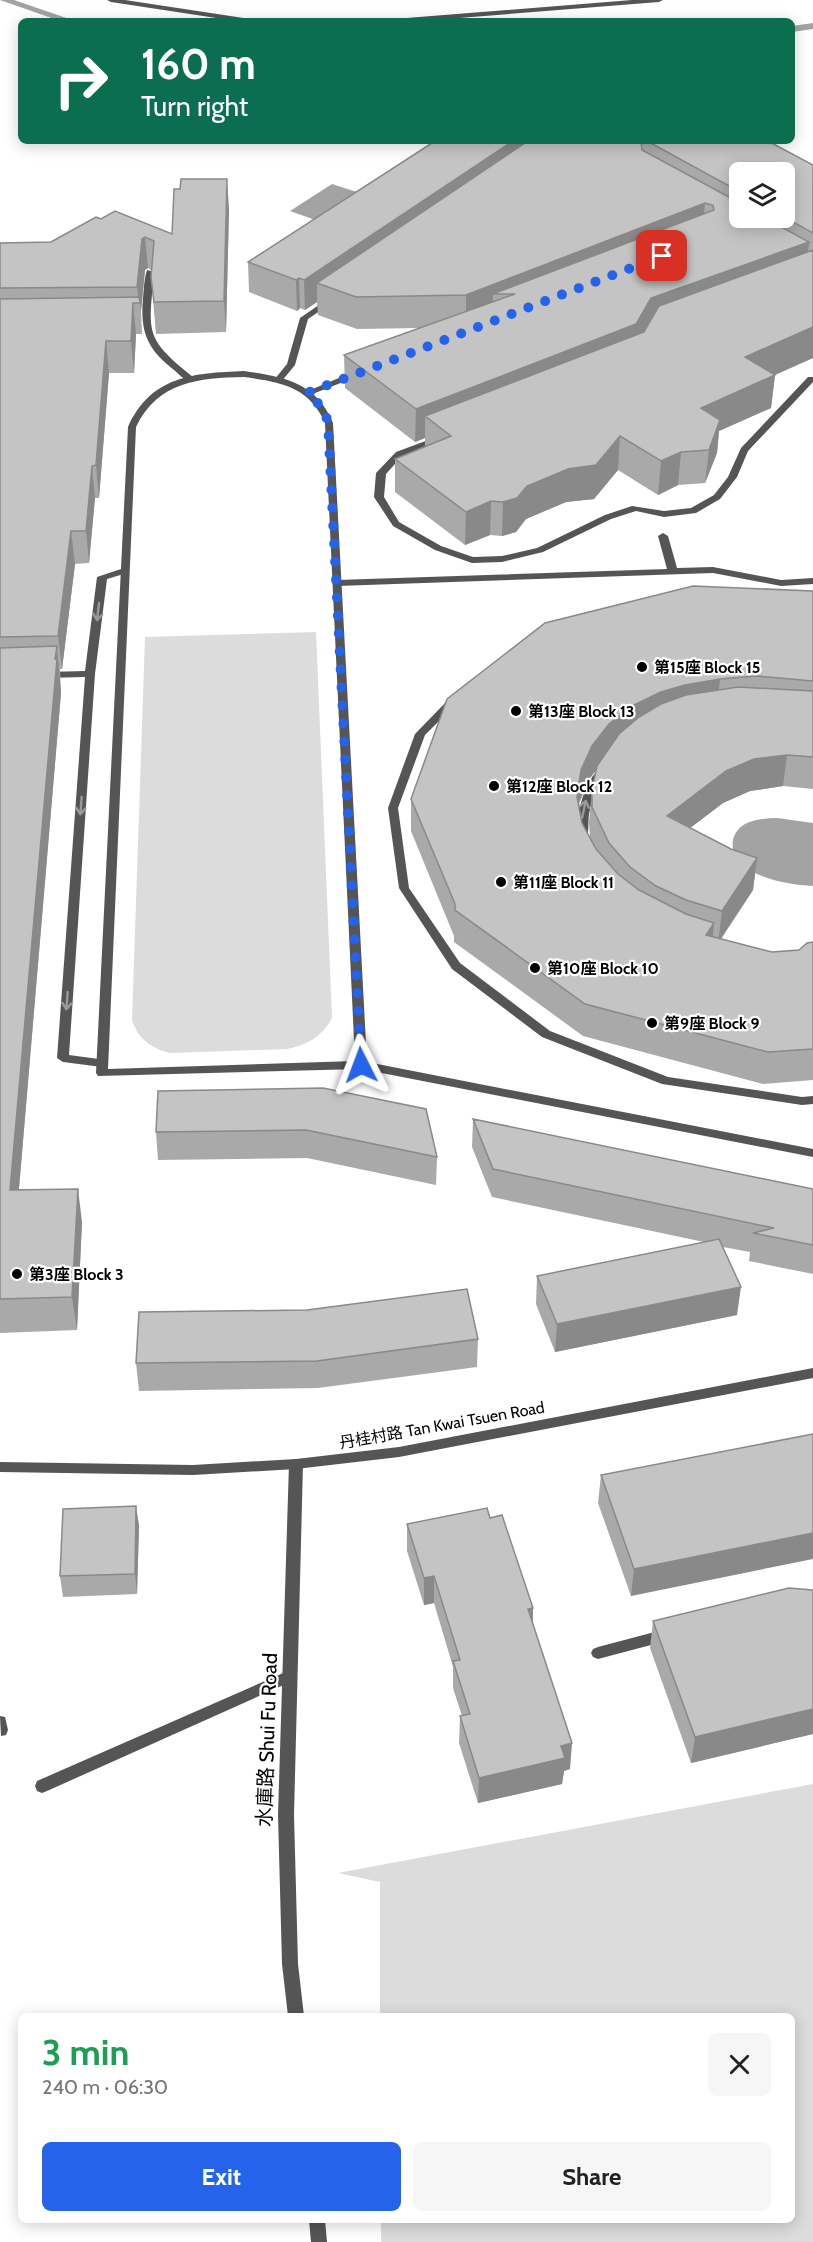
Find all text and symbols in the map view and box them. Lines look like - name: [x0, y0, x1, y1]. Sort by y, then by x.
- text: 160 m: [141, 38, 256, 90]
- icon: right: [42, 42, 120, 120]
- text: Turn right: [141, 90, 248, 123]
- map controls: [729, 162, 795, 228]
- button: layers: [729, 162, 795, 228]
- pin: [636, 230, 687, 281]
- icon: arrive: [645, 239, 678, 272]
- one-way arrow: [92, 602, 103, 622]
- place label: 第15座 Block 15: [654, 658, 760, 677]
- marker: 第15座 Block 15: [635, 660, 649, 674]
- place label: 第13座 Block 13: [528, 702, 634, 721]
- marker: 第13座 Block 13: [509, 704, 523, 718]
- place label: 第12座 Block 12: [506, 777, 612, 796]
- marker: 第12座 Block 12: [487, 779, 501, 793]
- one-way arrow: [75, 796, 86, 816]
- one-way arrow: [579, 800, 590, 819]
- place label: 第11座 Block 11: [513, 873, 614, 892]
- marker: 第11座 Block 11: [494, 875, 508, 889]
- place label: 第10座 Block 10: [547, 959, 659, 978]
- marker: 第10座 Block 10: [528, 961, 542, 975]
- one-way arrow: [62, 990, 73, 1010]
- place label: 第9座 Block 9: [664, 1014, 759, 1033]
- marker: 第9座 Block 9: [645, 1016, 659, 1030]
- position arrow: [329, 1033, 393, 1097]
- place label: 第3座 Block 3: [29, 1265, 124, 1284]
- marker: 第3座 Block 3: [10, 1267, 24, 1281]
- street label: 丹桂村路 Tan Kwai Tsuen Road: [338, 1398, 546, 1452]
- street label: 水庫路 Shui Fu Road: [252, 1653, 282, 1827]
- text: 3 min: [42, 2030, 129, 2074]
- button: close: [708, 2033, 771, 2096]
- text: 240 m · 06:30: [42, 2075, 168, 2099]
- button: Exit: [42, 2142, 401, 2211]
- button: Share: [413, 2142, 771, 2211]

